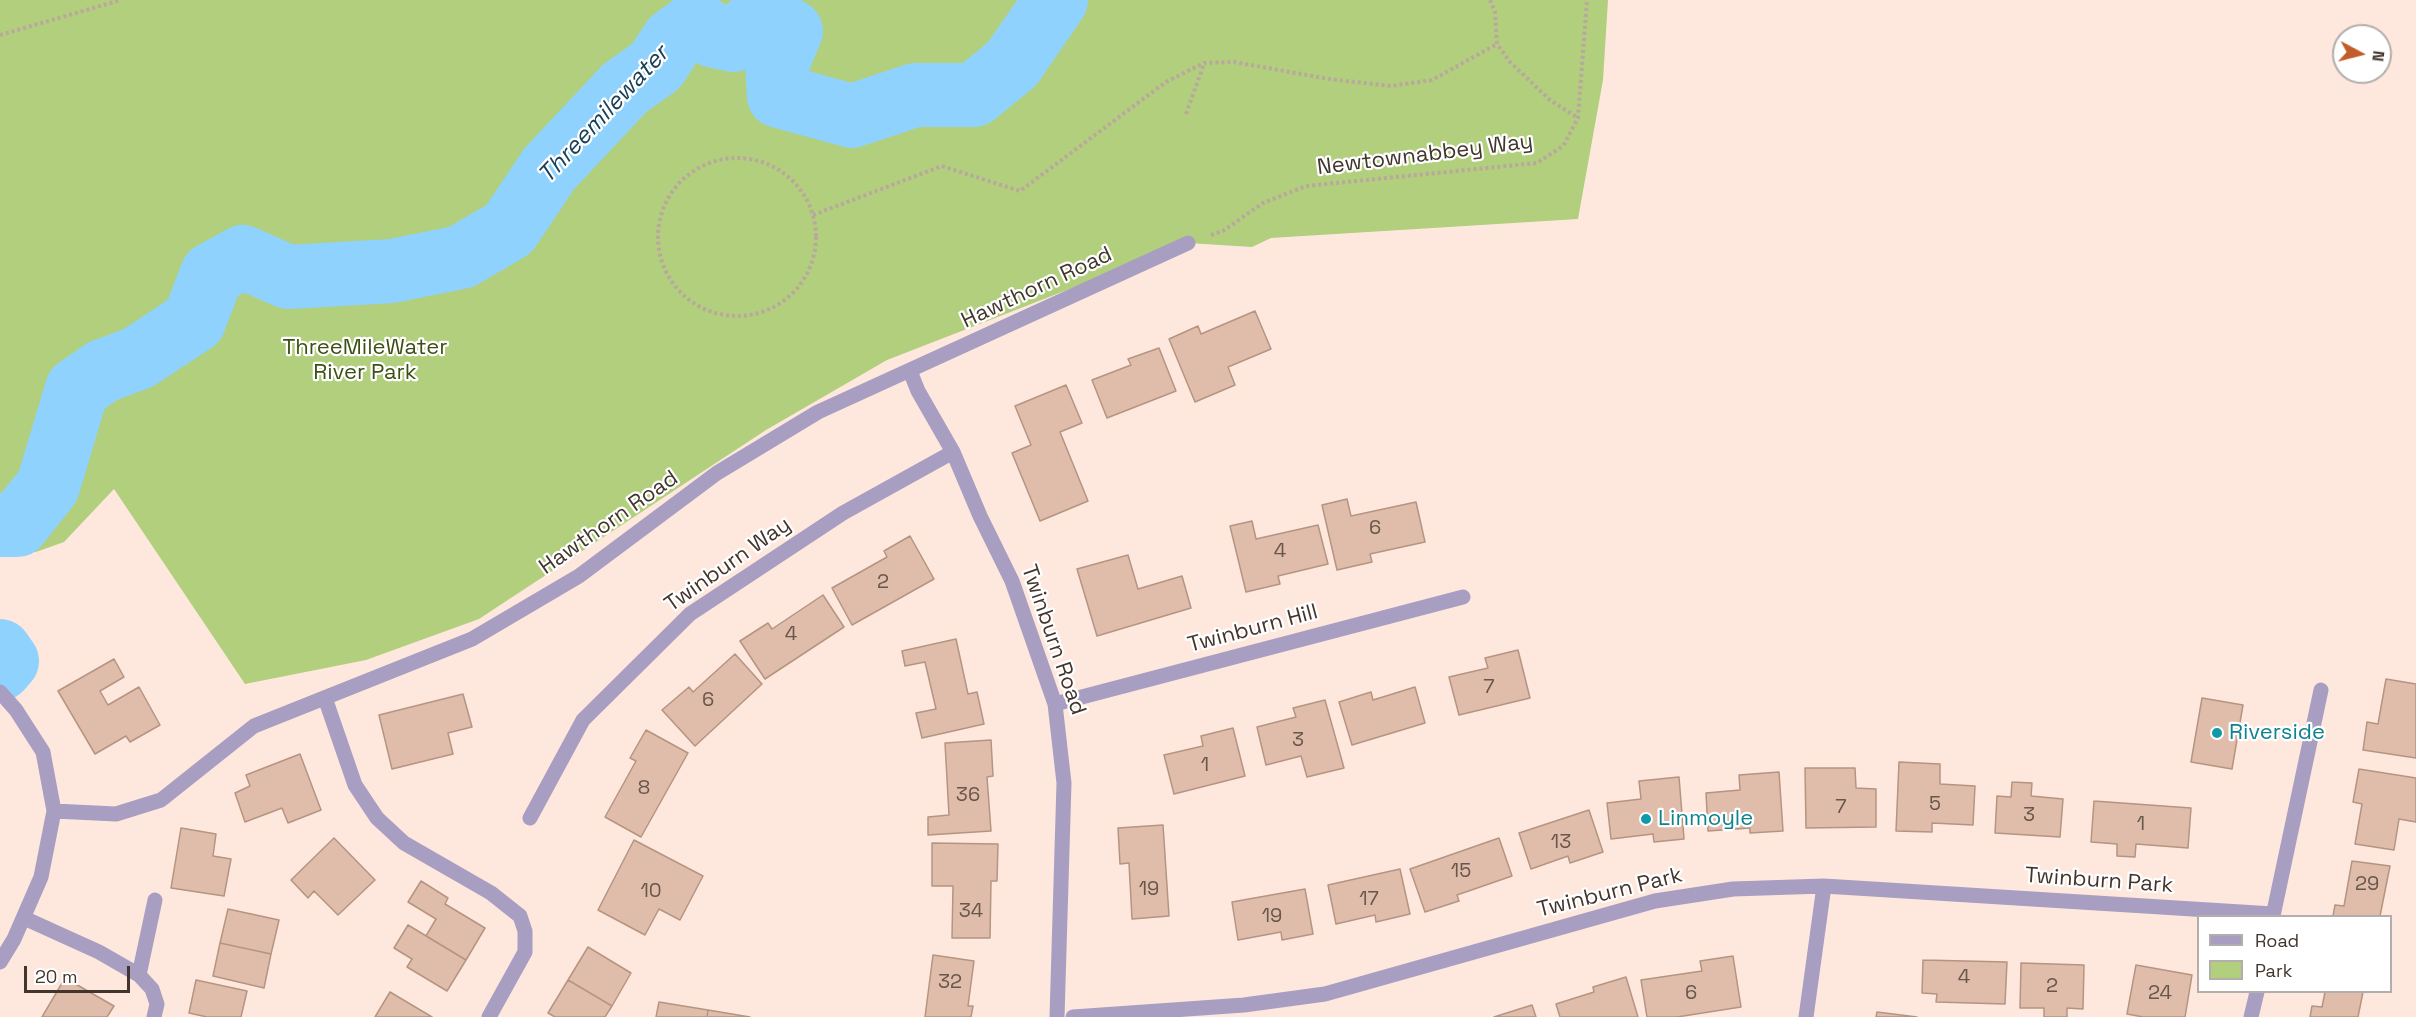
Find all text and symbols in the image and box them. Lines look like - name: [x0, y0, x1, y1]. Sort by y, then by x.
- north arrow: [2332, 24, 2392, 84]
- water label: Threemilewater: [533, 40, 675, 190]
- text: N: [2367, 49, 2389, 63]
- street label: Newtownabbey Way: [1316, 129, 1534, 181]
- street label: Hawthorn Road: [958, 242, 1116, 334]
- park label: ThreeMileWater River Park: [282, 335, 448, 386]
- street label: Hawthorn Road: [535, 465, 683, 581]
- street label: Twinburn Way: [660, 512, 796, 618]
- house number: 6: [1369, 517, 1381, 541]
- house number: 4: [1274, 540, 1286, 564]
- street label: Twinburn Road: [1015, 562, 1091, 718]
- house number: 2: [877, 571, 889, 595]
- street label: Twinburn Hill: [1185, 599, 1321, 659]
- house number: 4: [785, 623, 797, 647]
- house number: 7: [1483, 676, 1495, 700]
- house number: 6: [702, 689, 714, 713]
- place label: Riverside: [2229, 720, 2325, 746]
- marker: Riverside: [2210, 726, 2224, 740]
- house number: 3: [1292, 729, 1304, 753]
- house number: 1: [1201, 754, 1209, 778]
- house number: 8: [638, 777, 650, 801]
- house number: 36: [956, 784, 980, 808]
- house number: 5: [1929, 793, 1941, 817]
- house number: 7: [1835, 796, 1847, 820]
- house number: 3: [2023, 804, 2035, 828]
- place label: Linmoyle: [1658, 806, 1753, 832]
- marker: Linmoyle: [1639, 812, 1653, 826]
- house number: 1: [2137, 813, 2145, 837]
- house number: 13: [1551, 831, 1571, 855]
- house number: 15: [1451, 860, 1471, 884]
- street label: Twinburn Park: [1535, 862, 1685, 924]
- street label: Twinburn Park: [2024, 863, 2174, 899]
- house number: 29: [2355, 873, 2379, 897]
- house number: 19: [1139, 878, 1159, 902]
- house number: 10: [640, 880, 662, 904]
- house number: 17: [1359, 888, 1379, 912]
- house number: 34: [959, 900, 983, 924]
- house number: 19: [1262, 905, 1282, 929]
- legend: [2197, 915, 2392, 993]
- text: Road: [2255, 929, 2299, 952]
- scale bar: [27, 954, 134, 992]
- text: Park: [2255, 959, 2292, 982]
- text: 20 m: [35, 965, 78, 988]
- house number: 4: [1958, 966, 1970, 990]
- house number: 32: [938, 971, 962, 995]
- house number: 2: [2046, 975, 2058, 999]
- house number: 6: [1685, 982, 1697, 1006]
- house number: 24: [2148, 982, 2172, 1006]

